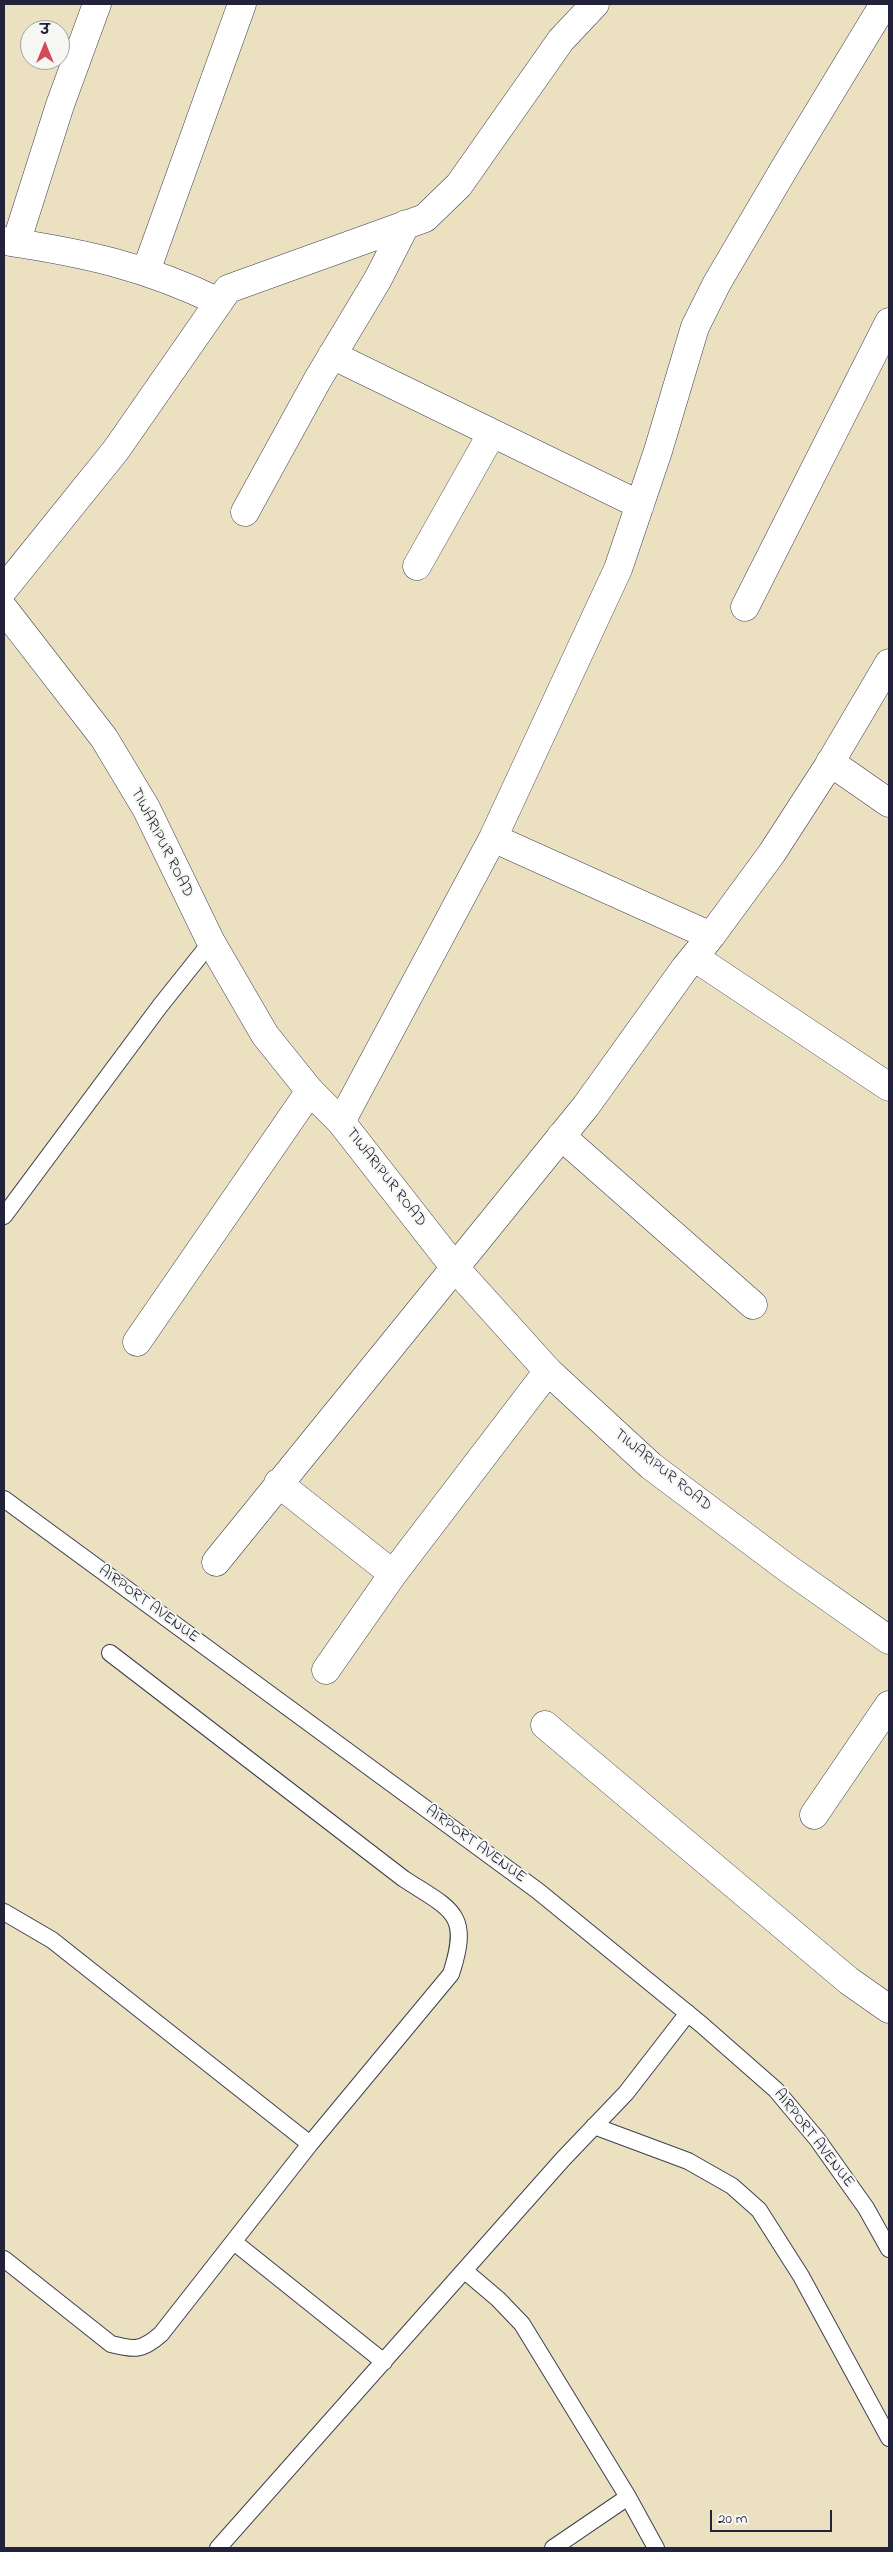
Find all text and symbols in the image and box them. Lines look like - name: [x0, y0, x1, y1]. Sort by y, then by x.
- north arrow: [20, 20, 70, 70]
- text: उ: [40, 20, 50, 41]
- street label: TIWARIPUR ROAD: [125, 785, 197, 901]
- street label: TIWARIPUR ROAD: [340, 1125, 430, 1231]
- street label: TIWARIPUR ROAD: [609, 1426, 715, 1516]
- street label: AIRPORT AVENUE: [94, 1562, 202, 1648]
- street label: AIRPORT AVENUE: [421, 1802, 529, 1888]
- street label: AIRPORT AVENUE: [768, 2086, 858, 2192]
- scale bar: [713, 2500, 836, 2532]
- text: 20 m: [718, 2508, 747, 2530]

